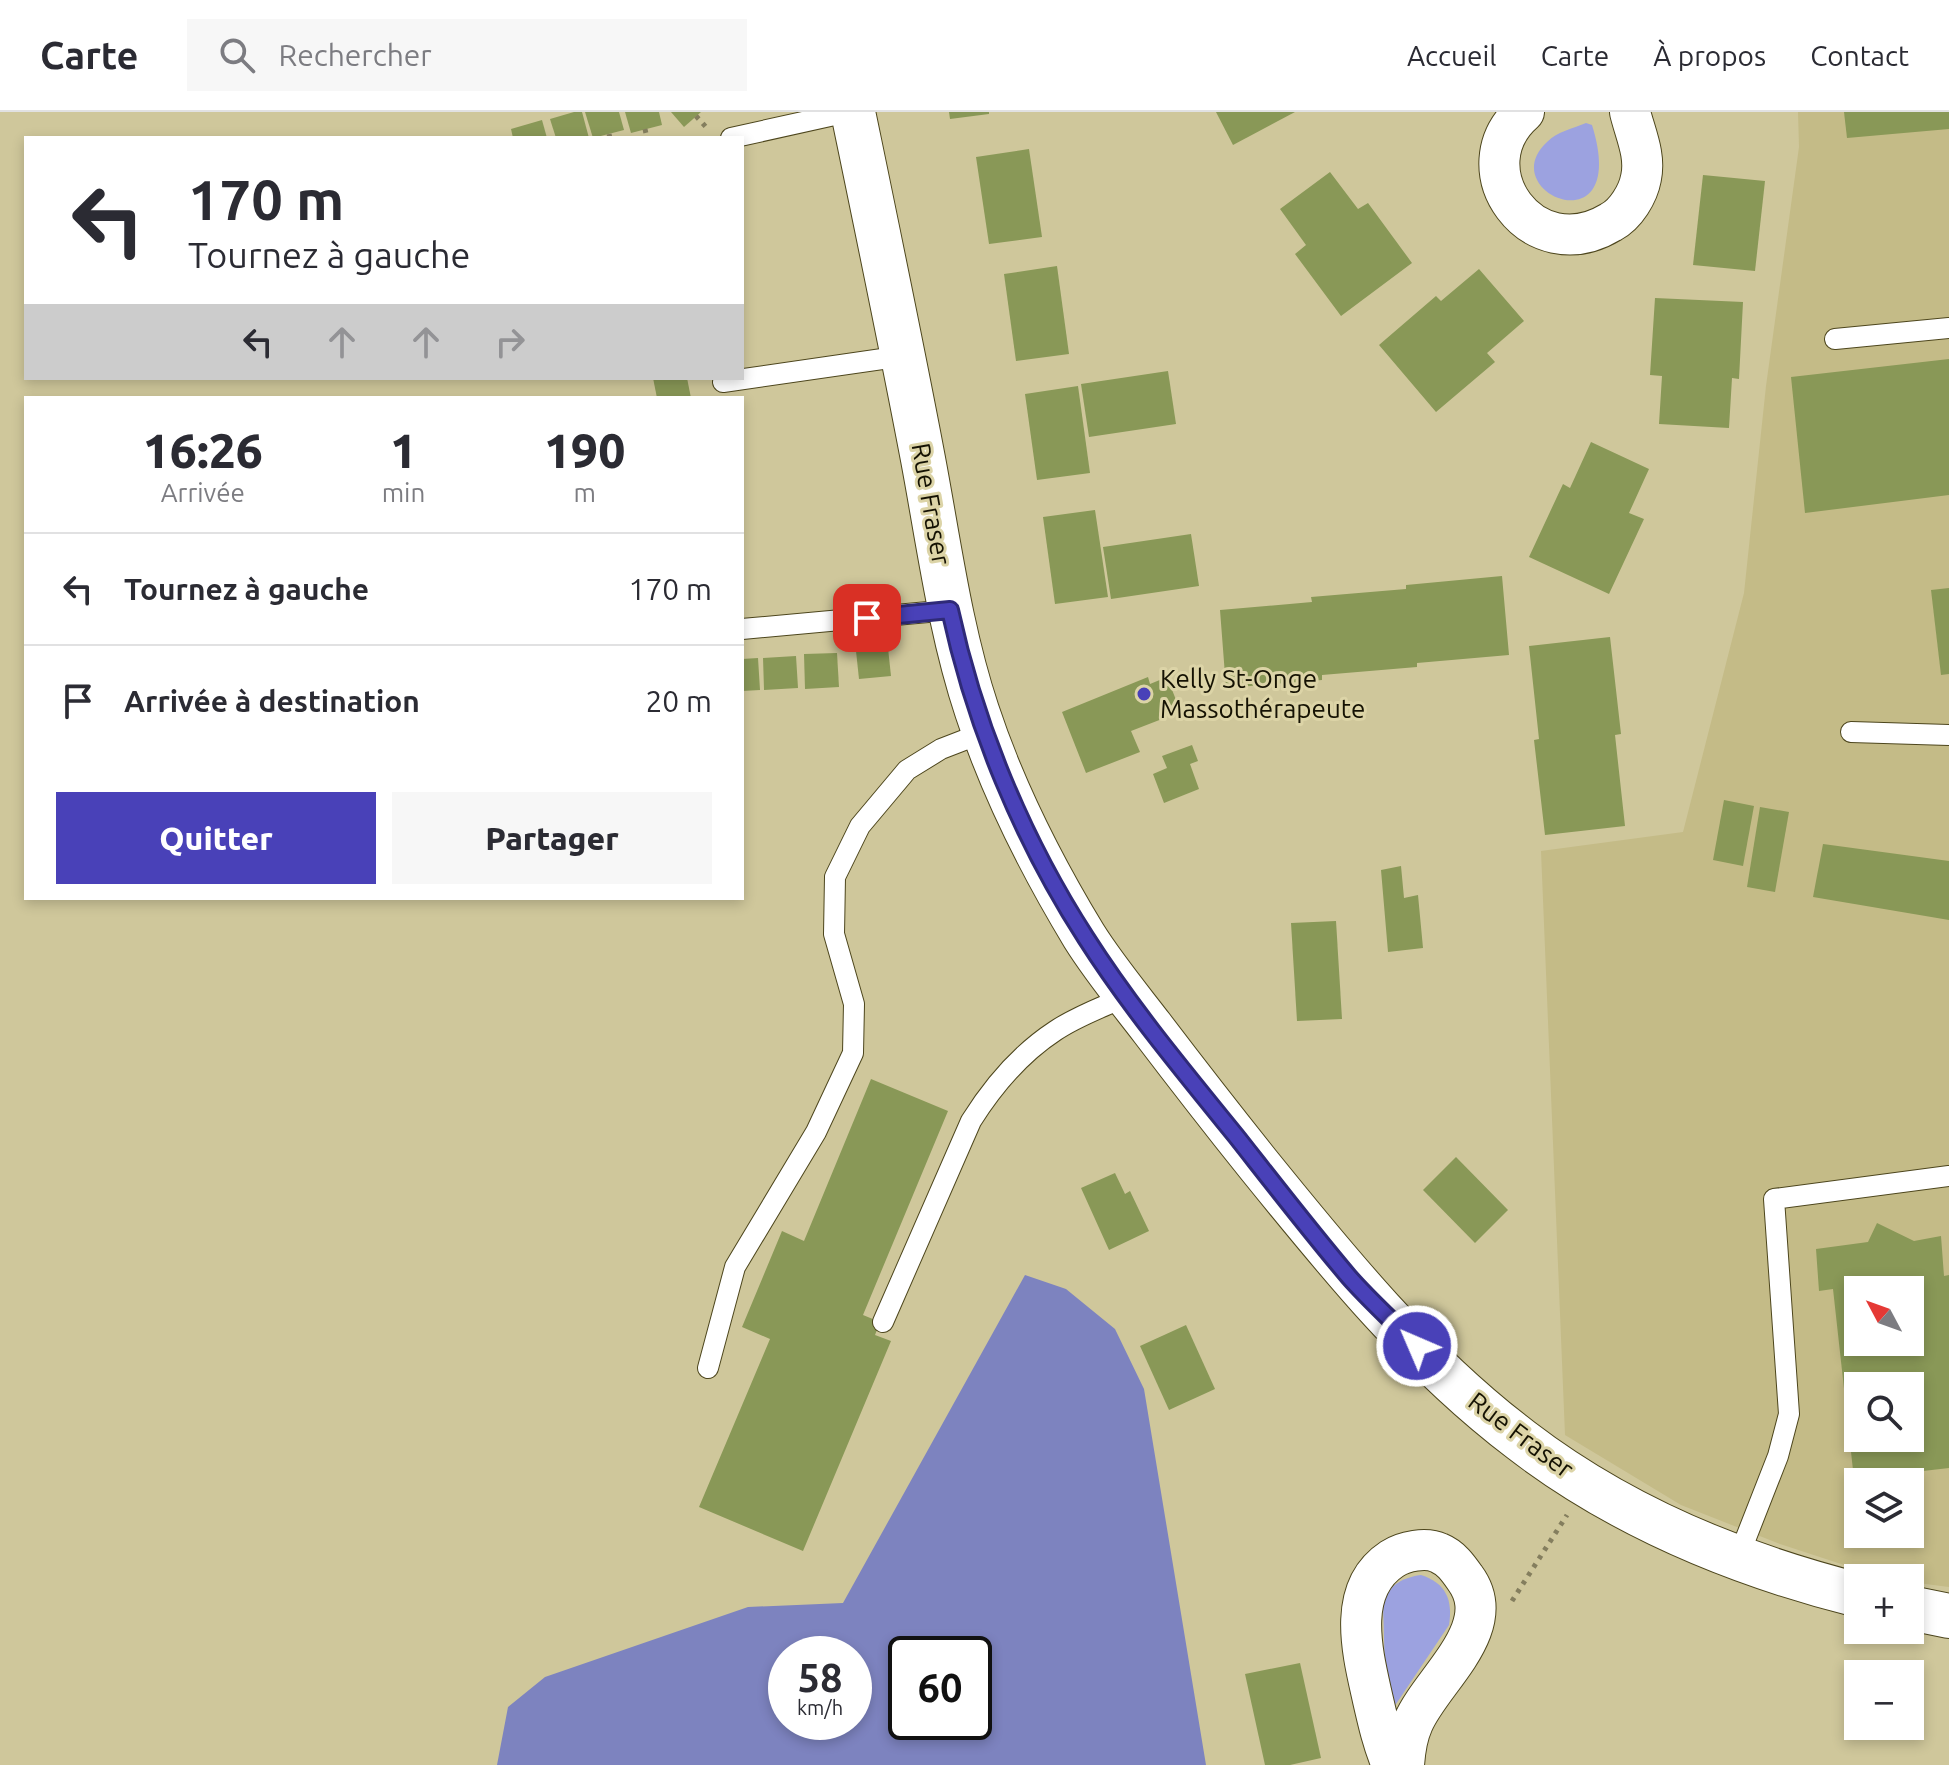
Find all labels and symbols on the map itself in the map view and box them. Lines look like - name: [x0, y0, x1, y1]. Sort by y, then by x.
- street label: Rue Fraser: [907, 441, 956, 567]
- pin: [833, 584, 901, 652]
- place label: Kelly St-Onge Massothérapeute: [1160, 664, 1365, 723]
- marker: Kelly St-Onge Massothérapeute: [1135, 685, 1153, 703]
- north arrow: [1844, 1276, 1924, 1356]
- position arrow: [1375, 1304, 1459, 1388]
- street label: Rue Fraser: [1463, 1386, 1579, 1483]
- speed limit sign: 60: [888, 1636, 992, 1740]

